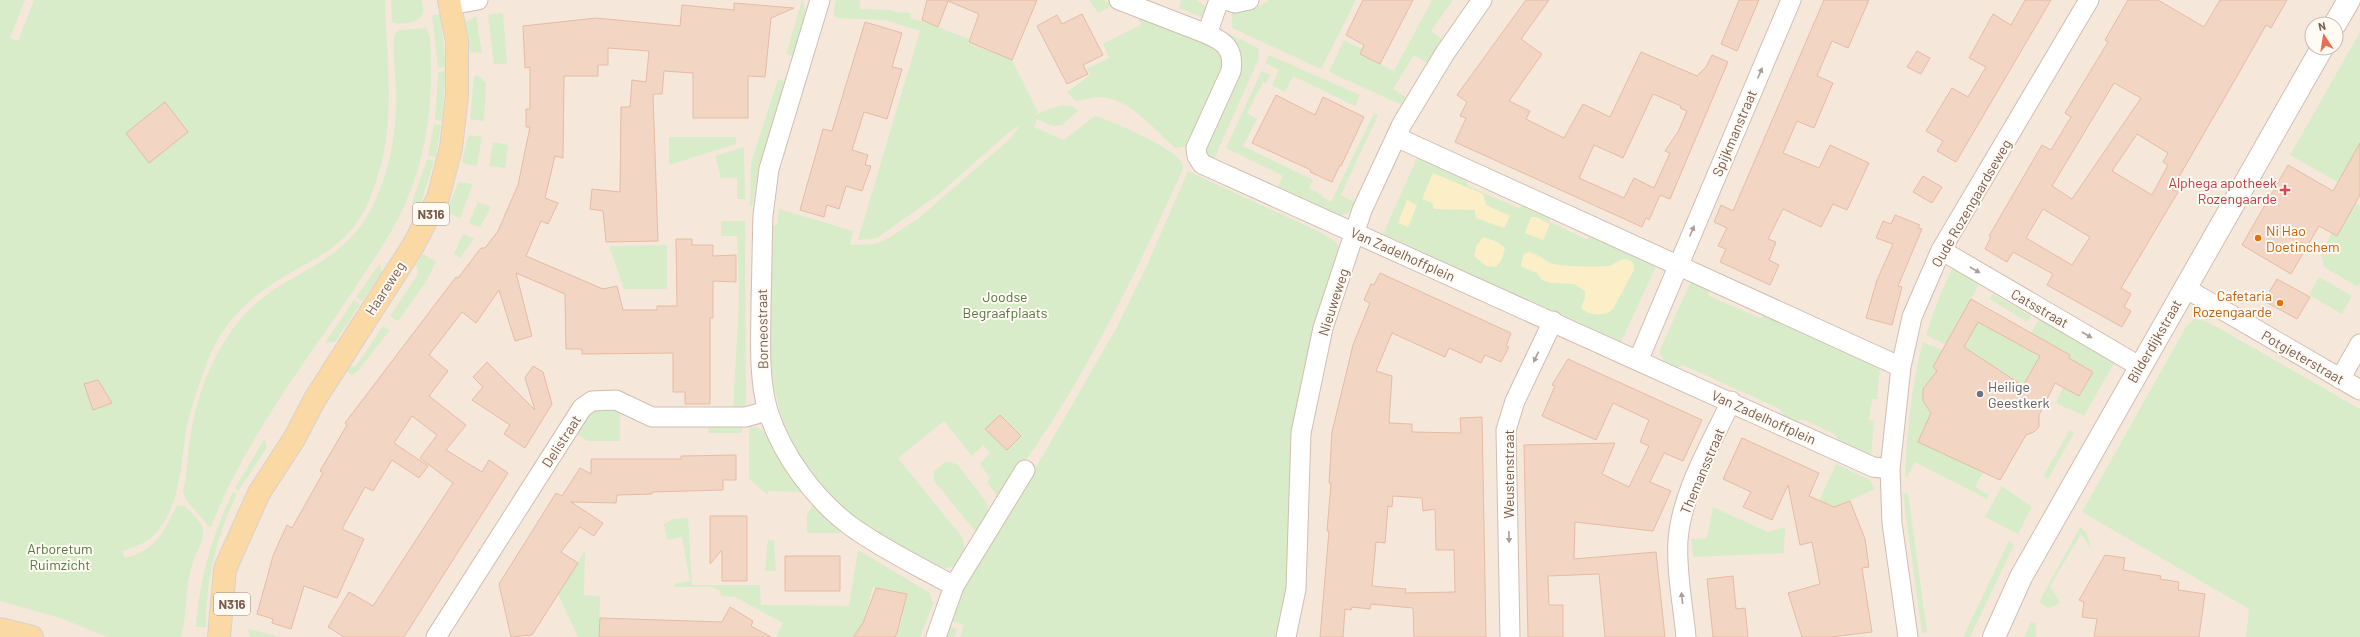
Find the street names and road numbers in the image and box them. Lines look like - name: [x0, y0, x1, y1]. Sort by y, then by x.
- street label: Spijkmanstraat: [1708, 87, 1760, 179]
- street label: Oude Rozengaardseweg: [1927, 136, 2015, 270]
- road number: N316: [413, 203, 449, 225]
- street label: Van Zadelhoffplein: [1348, 223, 1458, 285]
- street label: Haareweg: [361, 258, 409, 318]
- street label: Nieuweweg: [1314, 266, 1352, 338]
- street label: Catsstraat: [2008, 285, 2072, 331]
- street label: Borneostraat: [753, 289, 771, 369]
- street label: Bilderdijkstraat: [2123, 296, 2185, 386]
- street label: Potgieterstraat: [2259, 326, 2347, 388]
- street label: Van Zadelhoffplein: [1709, 386, 1819, 448]
- street label: Delistraat: [538, 412, 584, 470]
- street label: Themansstraat: [1676, 425, 1728, 517]
- street label: Weustenstraat: [1500, 429, 1517, 519]
- road number: N316: [214, 593, 250, 615]

